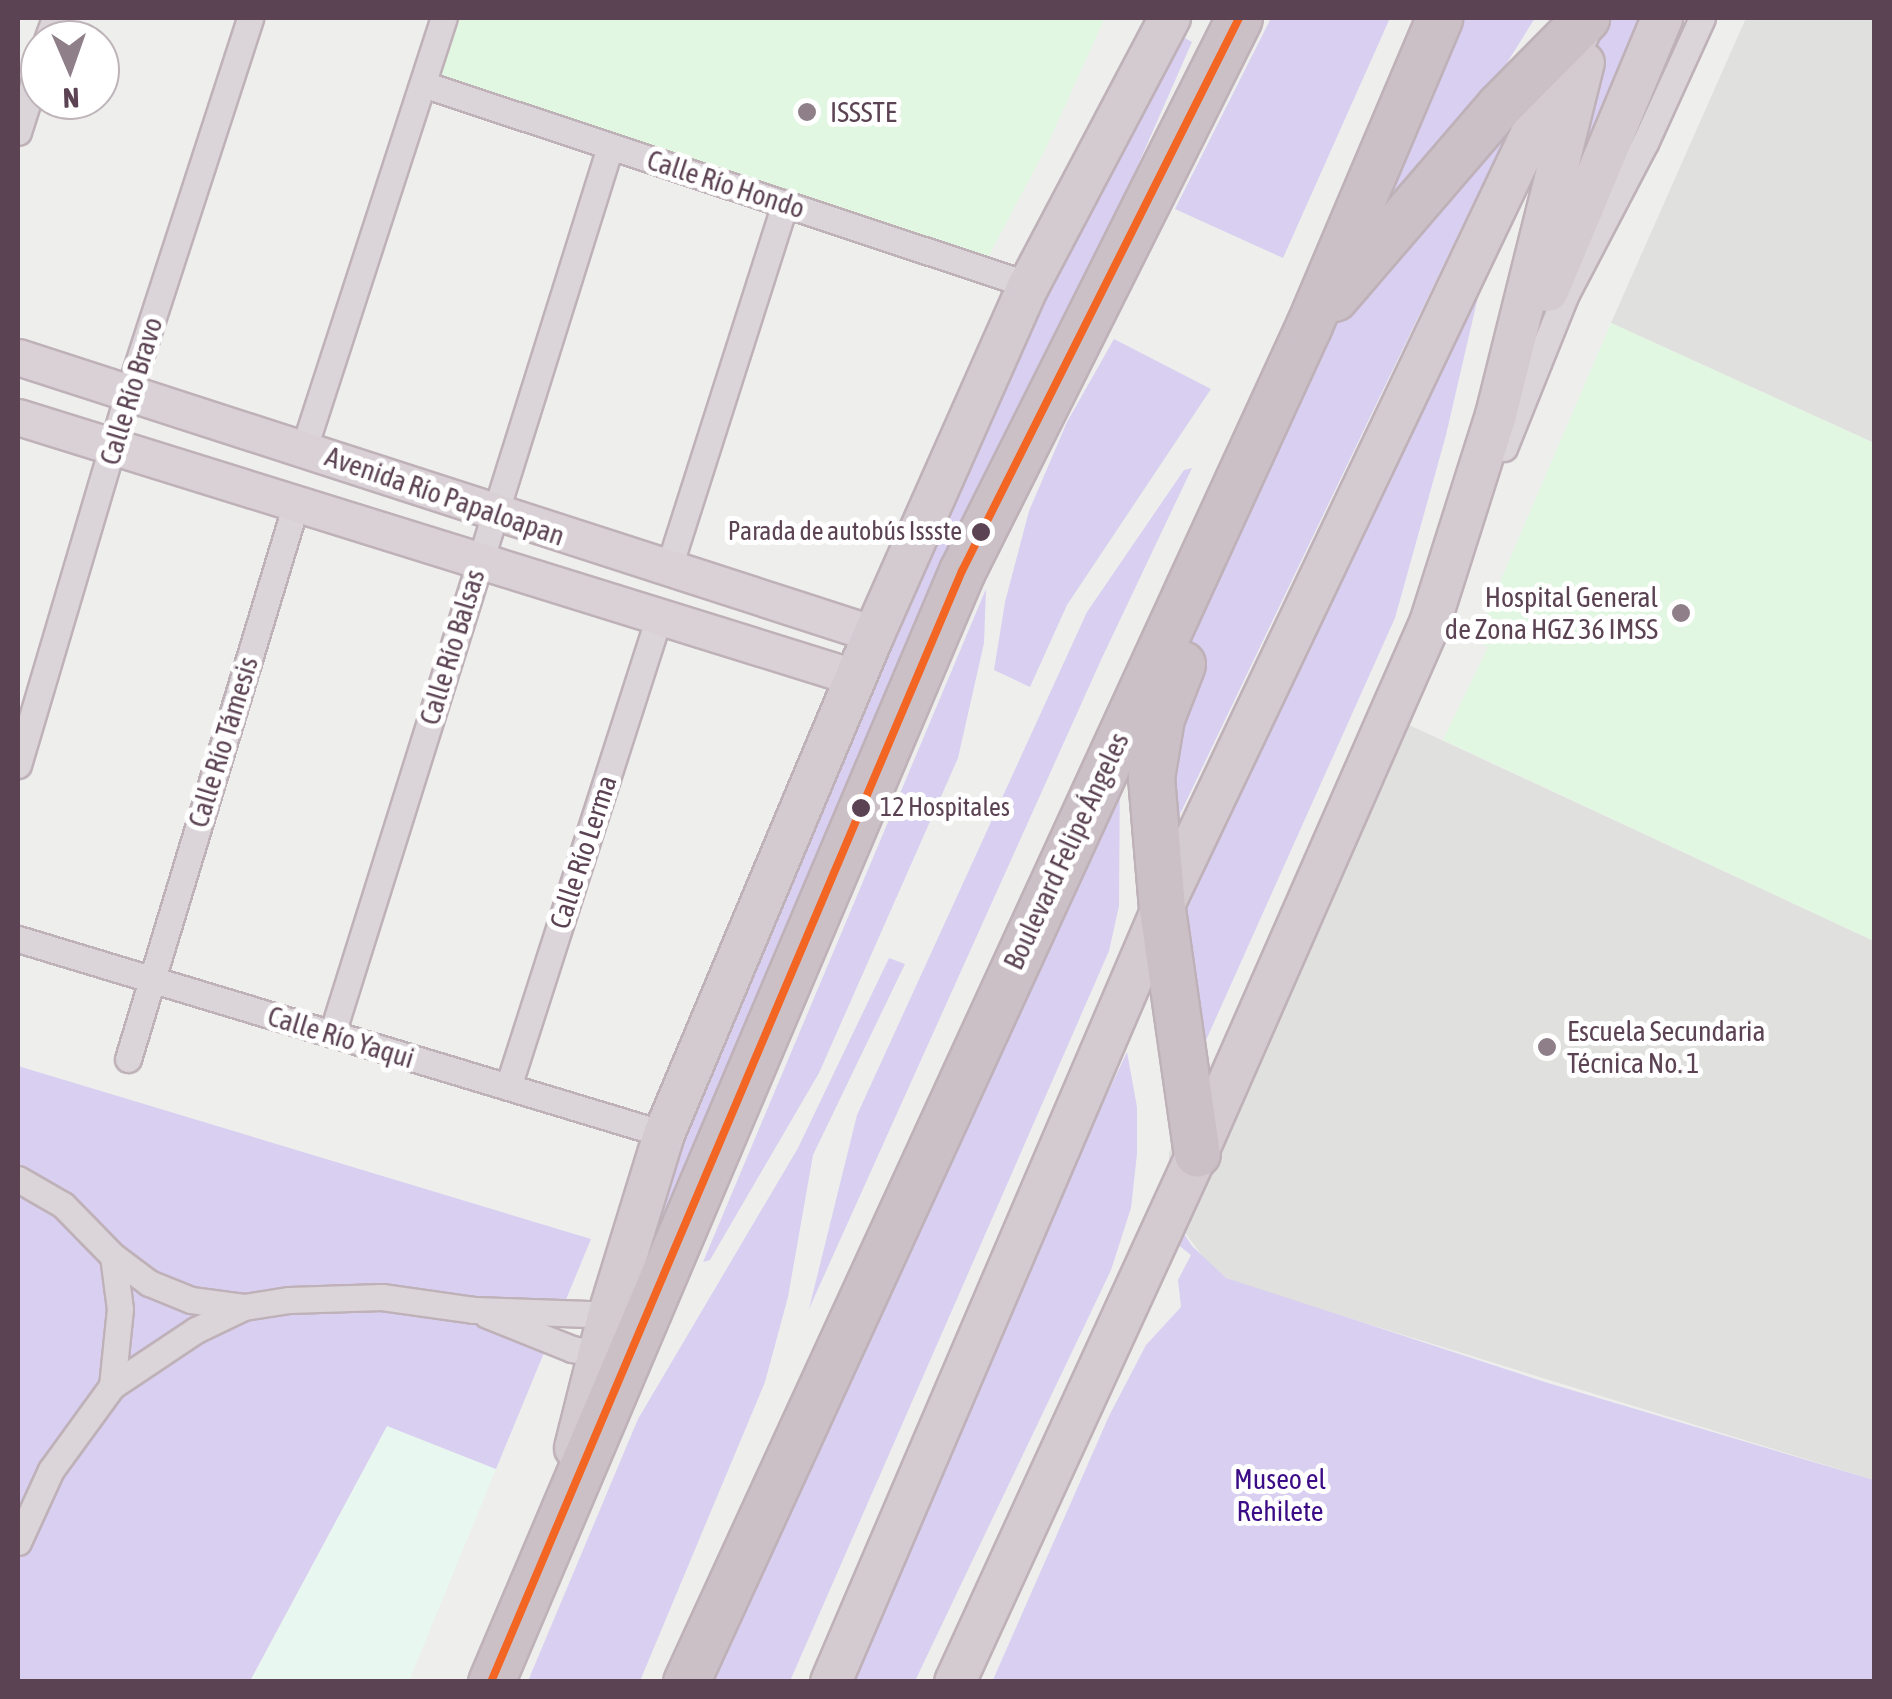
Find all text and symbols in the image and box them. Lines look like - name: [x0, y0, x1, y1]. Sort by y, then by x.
- north arrow: [20, 20, 120, 120]
- text: N: [62, 82, 80, 114]
- place label: ISSSTE: [830, 95, 897, 129]
- marker: ISSSTE: [794, 99, 820, 125]
- street label: Calle Río Hondo: [643, 143, 809, 225]
- street label: Calle Río Bravo: [93, 313, 169, 469]
- street label: Avenida Río Papaloapan: [321, 439, 569, 553]
- place label: Parada de autobús Issste: [728, 516, 962, 548]
- marker: Parada de autobús Issste: [971, 522, 991, 542]
- street label: Calle Río Balsas: [412, 565, 492, 729]
- place label: Hospital General de Zona HGZ 36 IMSS: [1445, 580, 1658, 646]
- marker: Hospital General de Zona HGZ 36 IMSS: [1668, 600, 1694, 626]
- street label: Calle Río Támesis: [181, 653, 265, 831]
- street label: Boulevard Felipe Ángeles: [996, 727, 1136, 975]
- street label: Calle Río Lerma: [542, 771, 624, 933]
- place label: 12 Hospitales: [880, 792, 1010, 824]
- marker: 12 Hospitales: [851, 798, 871, 818]
- street label: Calle Río Yaqui: [264, 999, 418, 1075]
- place label: Escuela Secundaria Técnica No. 1: [1567, 1014, 1765, 1080]
- marker: Escuela Secundaria Técnica No. 1: [1536, 1036, 1558, 1058]
- park label: Museo el Rehilete: [1234, 1462, 1326, 1528]

